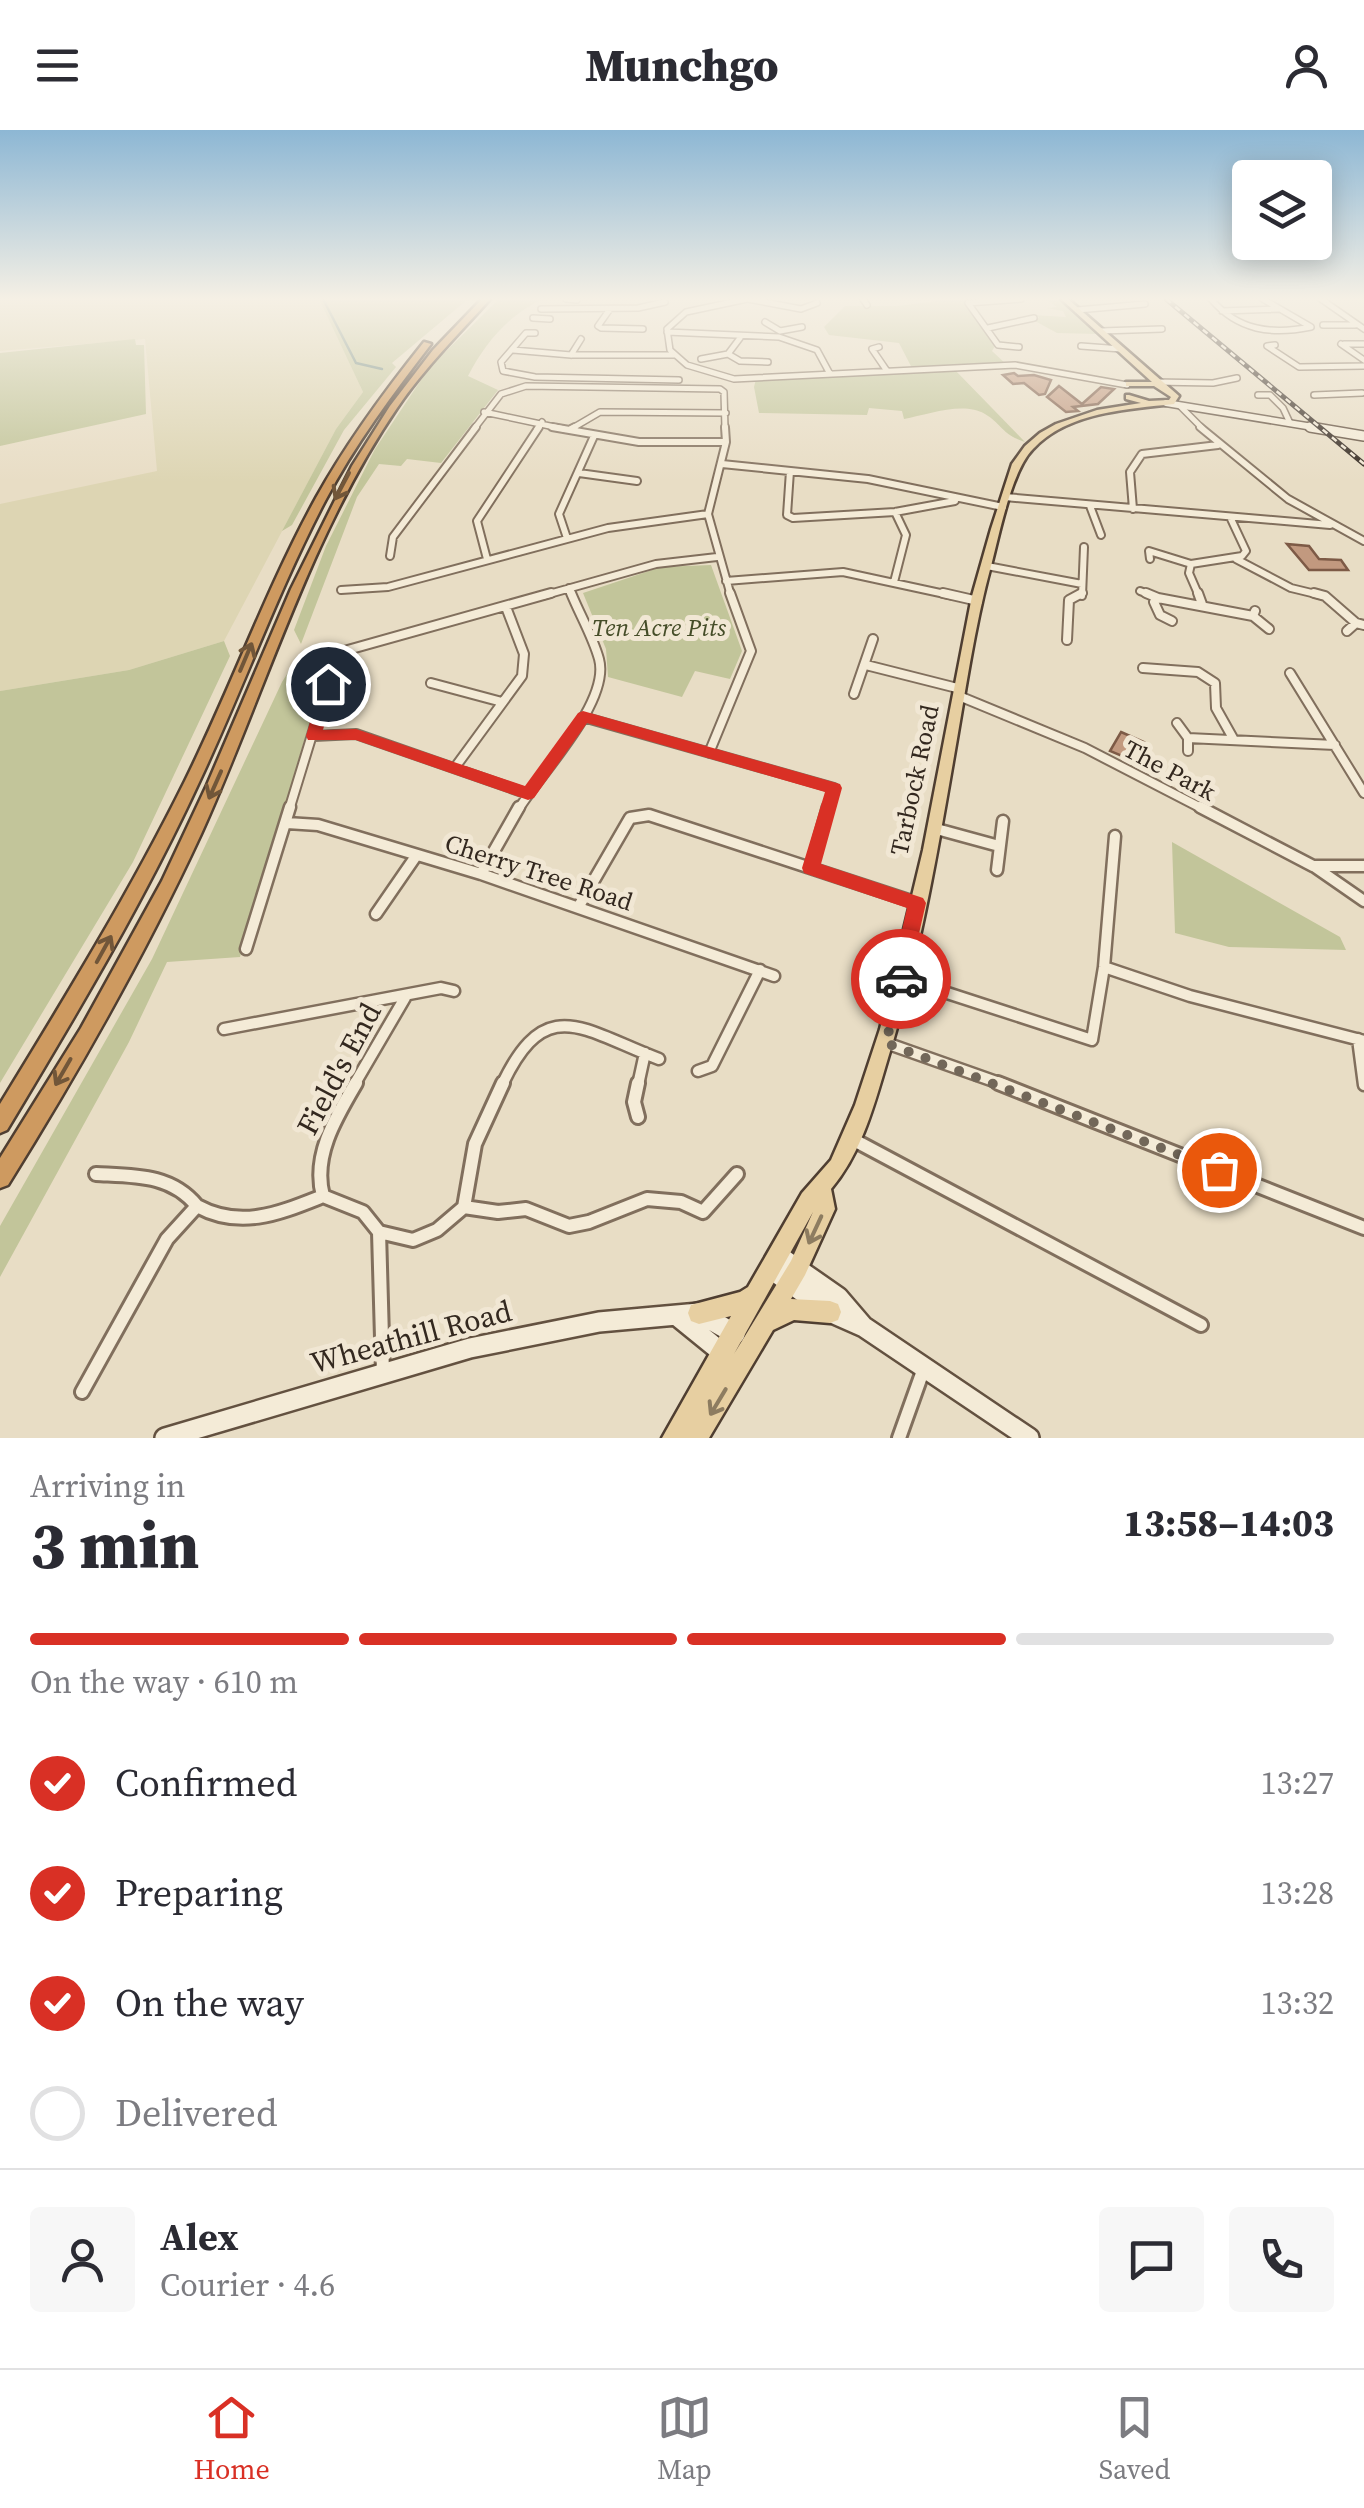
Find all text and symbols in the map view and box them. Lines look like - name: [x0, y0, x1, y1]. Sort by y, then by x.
- text: Munchgo: [585, 34, 779, 96]
- icon: menu: [30, 38, 85, 93]
- icon: person: [1279, 38, 1334, 93]
- map controls: [1232, 160, 1332, 260]
- button: layers: [1232, 160, 1332, 260]
- one-way arrow: [332, 471, 351, 501]
- park label: Ten Acre Pits: [592, 610, 727, 644]
- one-way arrow: [238, 642, 256, 673]
- pin: [286, 642, 371, 727]
- icon: home: [301, 657, 356, 712]
- street label: Tarbock Road: [881, 702, 947, 858]
- street label: The Park: [1118, 732, 1222, 809]
- one-way arrow: [205, 769, 223, 800]
- street label: Cherry Tree Road: [441, 826, 637, 918]
- courier: [851, 929, 951, 1029]
- one-way arrow: [94, 935, 114, 964]
- icon: car: [874, 952, 929, 1007]
- street label: Field's End: [287, 995, 391, 1142]
- one-way arrow: [53, 1058, 73, 1086]
- pin: [1177, 1128, 1262, 1213]
- icon: bag: [1192, 1143, 1247, 1198]
- one-way arrow: [805, 1214, 823, 1245]
- street label: Wheathill Road: [306, 1290, 516, 1383]
- one-way arrow: [708, 1387, 728, 1416]
- text: Arriving in: [30, 1464, 185, 1508]
- text: 13:58–14:03: [1123, 1497, 1334, 1549]
- text: 3 min: [30, 1501, 200, 1590]
- text: On the way · 610 m: [30, 1660, 298, 1704]
- icon: check: [30, 1756, 85, 1811]
- text: Confirmed: [115, 1757, 297, 1809]
- text: 13:27: [1260, 1761, 1334, 1805]
- icon: check: [30, 1866, 85, 1921]
- text: Preparing: [115, 1867, 283, 1919]
- text: 13:28: [1260, 1871, 1334, 1915]
- icon: check: [30, 1976, 85, 2031]
- text: On the way: [115, 1977, 304, 2029]
- text: 13:32: [1260, 1981, 1334, 2025]
- text: Delivered: [115, 2087, 278, 2139]
- button: person: [30, 2207, 135, 2312]
- button: chat: [1099, 2207, 1204, 2312]
- button: phone: [1229, 2207, 1334, 2312]
- text: Alex: [160, 2211, 238, 2263]
- text: Courier · 4.6: [160, 2263, 335, 2307]
- tab: Home: [193, 2390, 270, 2488]
- tab: Map: [657, 2390, 712, 2488]
- tab: Saved: [1099, 2390, 1171, 2488]

